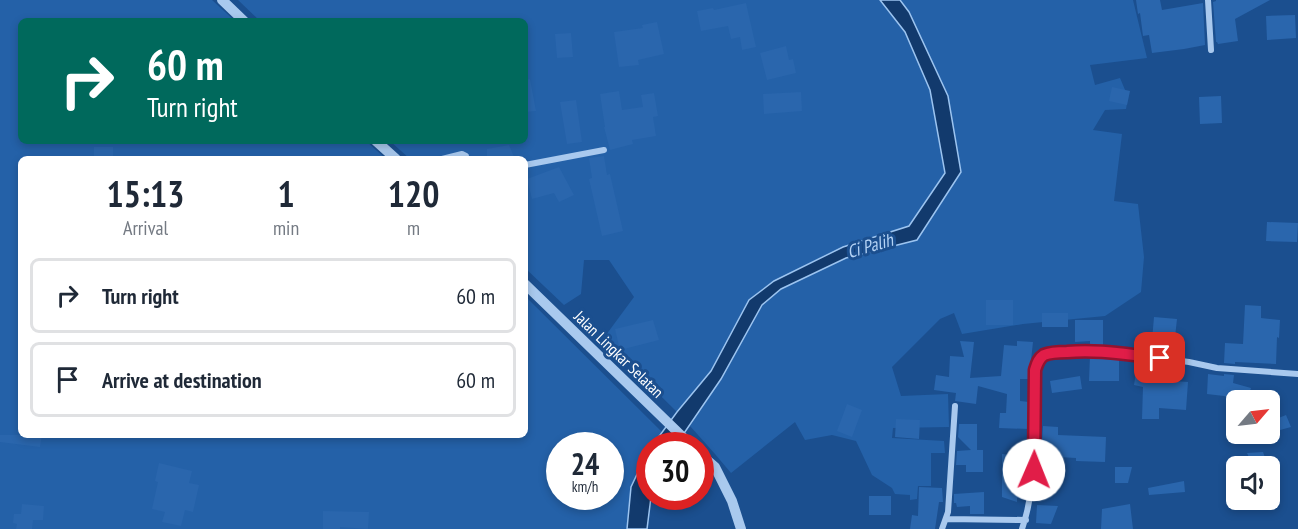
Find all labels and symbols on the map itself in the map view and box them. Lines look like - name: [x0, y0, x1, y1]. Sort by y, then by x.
- water label: Ci Palih: [844, 228, 897, 263]
- street label: Jalan Lingkar Selatan: [569, 306, 668, 402]
- pin: [1134, 332, 1185, 383]
- north arrow: [1226, 390, 1280, 444]
- speed limit sign: 30: [636, 432, 714, 510]
- position arrow: [1002, 438, 1066, 502]

